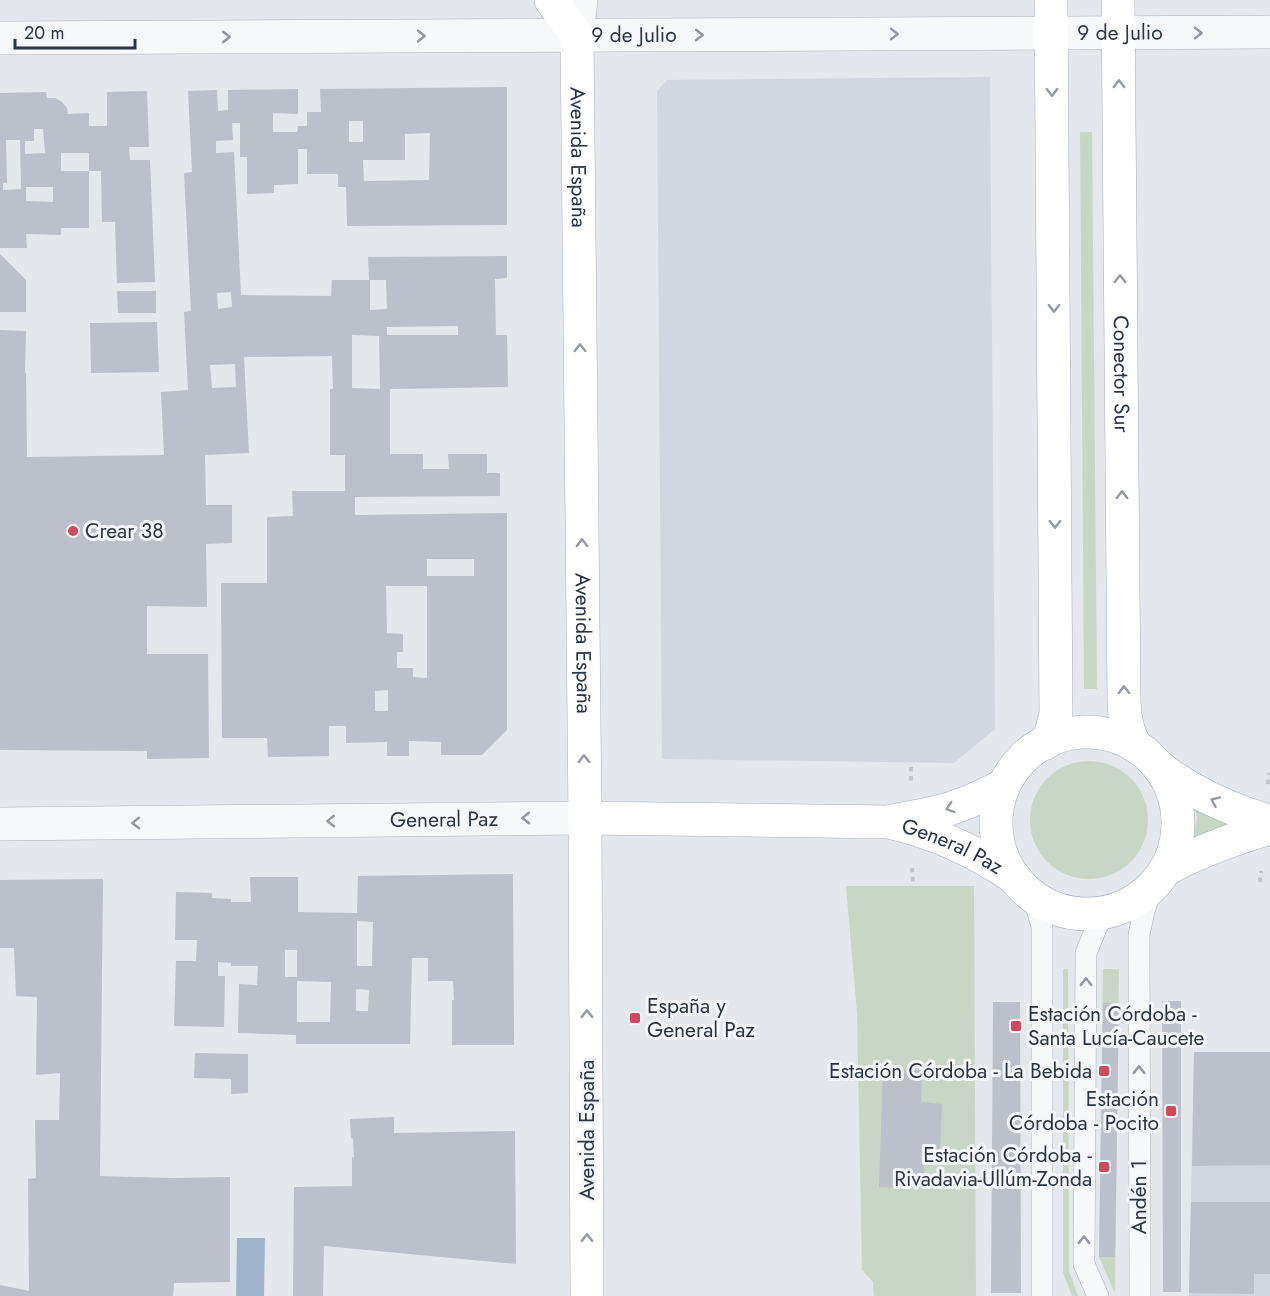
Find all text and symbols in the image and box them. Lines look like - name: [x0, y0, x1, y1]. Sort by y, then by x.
- scale bar: [15, 12, 135, 50]
- street label: 9 de Julio: [1077, 18, 1163, 48]
- text: 20 m: [24, 20, 64, 46]
- street label: 9 de Julio: [591, 20, 677, 50]
- one-way arrow: [1193, 27, 1202, 39]
- one-way arrow: [889, 28, 898, 40]
- one-way arrow: [694, 29, 703, 41]
- one-way arrow: [417, 30, 426, 42]
- one-way arrow: [222, 31, 231, 43]
- one-way arrow: [1113, 79, 1125, 88]
- street label: Avenida España: [563, 87, 594, 228]
- one-way arrow: [1046, 87, 1058, 96]
- one-way arrow: [1114, 274, 1126, 283]
- one-way arrow: [1047, 303, 1060, 312]
- street label: Conector Sur: [1106, 315, 1137, 434]
- one-way arrow: [574, 344, 586, 353]
- one-way arrow: [1116, 490, 1128, 499]
- place label: Crear 38: [85, 516, 164, 546]
- one-way arrow: [1049, 519, 1061, 528]
- marker: Crear 38: [66, 524, 80, 538]
- one-way arrow: [576, 539, 588, 548]
- street label: Avenida España: [567, 573, 599, 714]
- one-way arrow: [1118, 685, 1130, 694]
- one-way arrow: [578, 755, 590, 764]
- one-way arrow: [1211, 796, 1222, 808]
- one-way arrow: [945, 801, 956, 813]
- street label: General Paz: [390, 804, 499, 835]
- street label: General Paz: [898, 811, 1009, 882]
- one-way arrow: [522, 812, 531, 825]
- one-way arrow: [327, 815, 336, 827]
- one-way arrow: [132, 817, 141, 829]
- one-way arrow: [1080, 978, 1092, 987]
- place label: España y General Paz: [647, 991, 755, 1045]
- place label: Estación Córdoba - Santa Lucía-Caucete: [1028, 999, 1205, 1053]
- one-way arrow: [580, 1009, 593, 1018]
- marker: España y General Paz: [628, 1011, 642, 1025]
- marker: Estación Córdoba - Santa Lucía-Caucete: [1009, 1019, 1023, 1033]
- place label: Estación Córdoba - La Bebida: [829, 1056, 1092, 1086]
- street label: Avenida España: [572, 1060, 602, 1200]
- marker: Estación Córdoba - La Bebida: [1097, 1064, 1111, 1078]
- one-way arrow: [1133, 1065, 1145, 1074]
- place label: Estación Córdoba - Pocito: [1009, 1084, 1159, 1138]
- marker: Estación Córdoba - Pocito: [1164, 1104, 1178, 1118]
- place label: Estación Córdoba - Rivadavia-Ullúm-Zonda: [894, 1140, 1093, 1194]
- marker: Estación Córdoba - Rivadavia-Ullúm-Zonda: [1097, 1160, 1111, 1174]
- street label: Andén 1: [1124, 1160, 1154, 1234]
- one-way arrow: [581, 1233, 593, 1242]
- one-way arrow: [1078, 1236, 1090, 1245]

